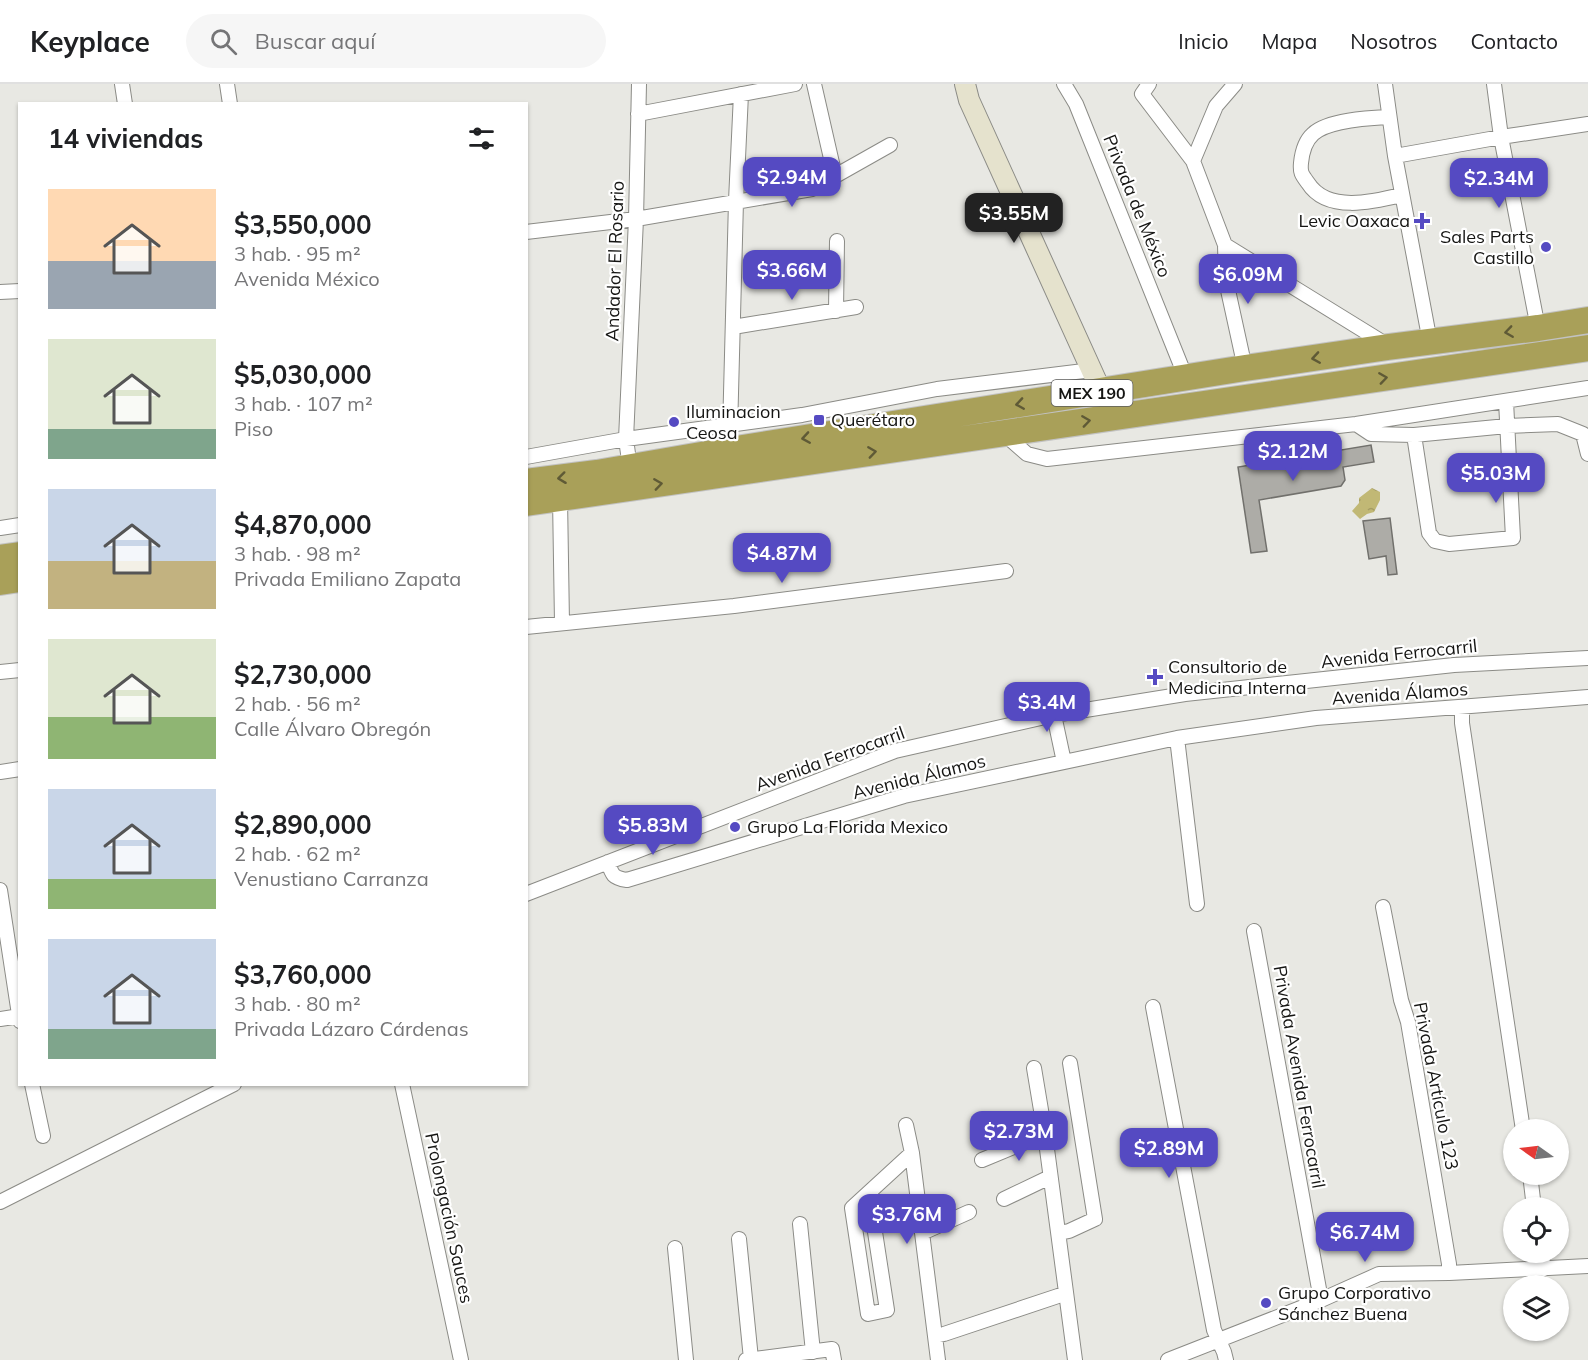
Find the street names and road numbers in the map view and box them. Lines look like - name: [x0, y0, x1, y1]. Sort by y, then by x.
- street label: Privada de México: [1098, 131, 1177, 281]
- street label: Andador El Rosario: [600, 180, 629, 342]
- road number: MEX 190: [1052, 380, 1132, 406]
- street label: Avenida Ferrocarril: [1320, 634, 1478, 673]
- street label: Avenida Álamos: [1331, 677, 1469, 710]
- street label: Avenida Ferrocarril: [752, 721, 908, 796]
- street label: Avenida Álamos: [850, 749, 988, 804]
- street label: Privada Avenida Ferrocarril: [1269, 964, 1330, 1190]
- street label: Privada Artículo 123: [1409, 1000, 1464, 1172]
- street label: Prolongación Sauces: [420, 1131, 479, 1305]

